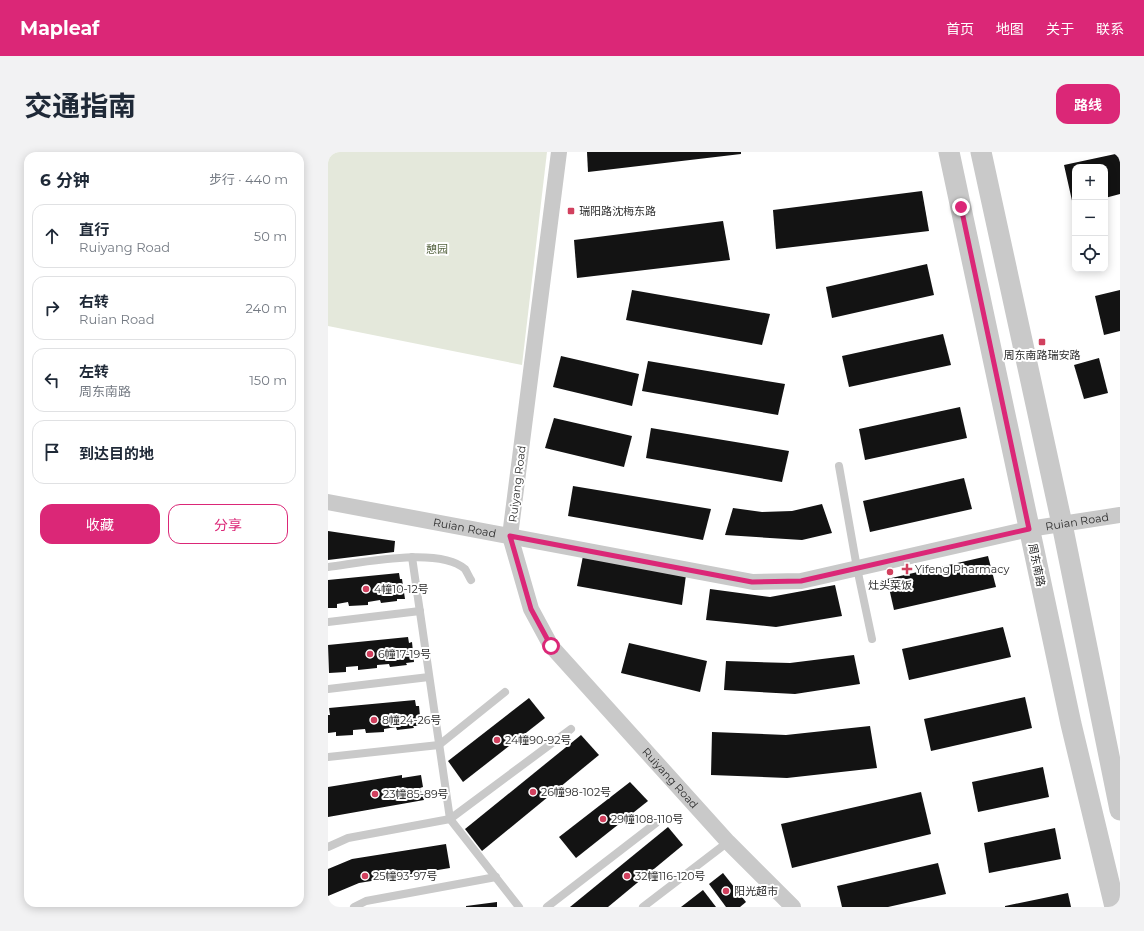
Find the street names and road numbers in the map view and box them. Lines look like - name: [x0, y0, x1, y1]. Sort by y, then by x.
- street label: Ruiyang Road: [505, 445, 529, 523]
- street label: Ruian Road: [1044, 510, 1110, 533]
- street label: Ruian Road: [432, 515, 497, 541]
- street label: 周东南路: [1026, 542, 1048, 588]
- street label: Ruiyang Road: [639, 745, 701, 811]

